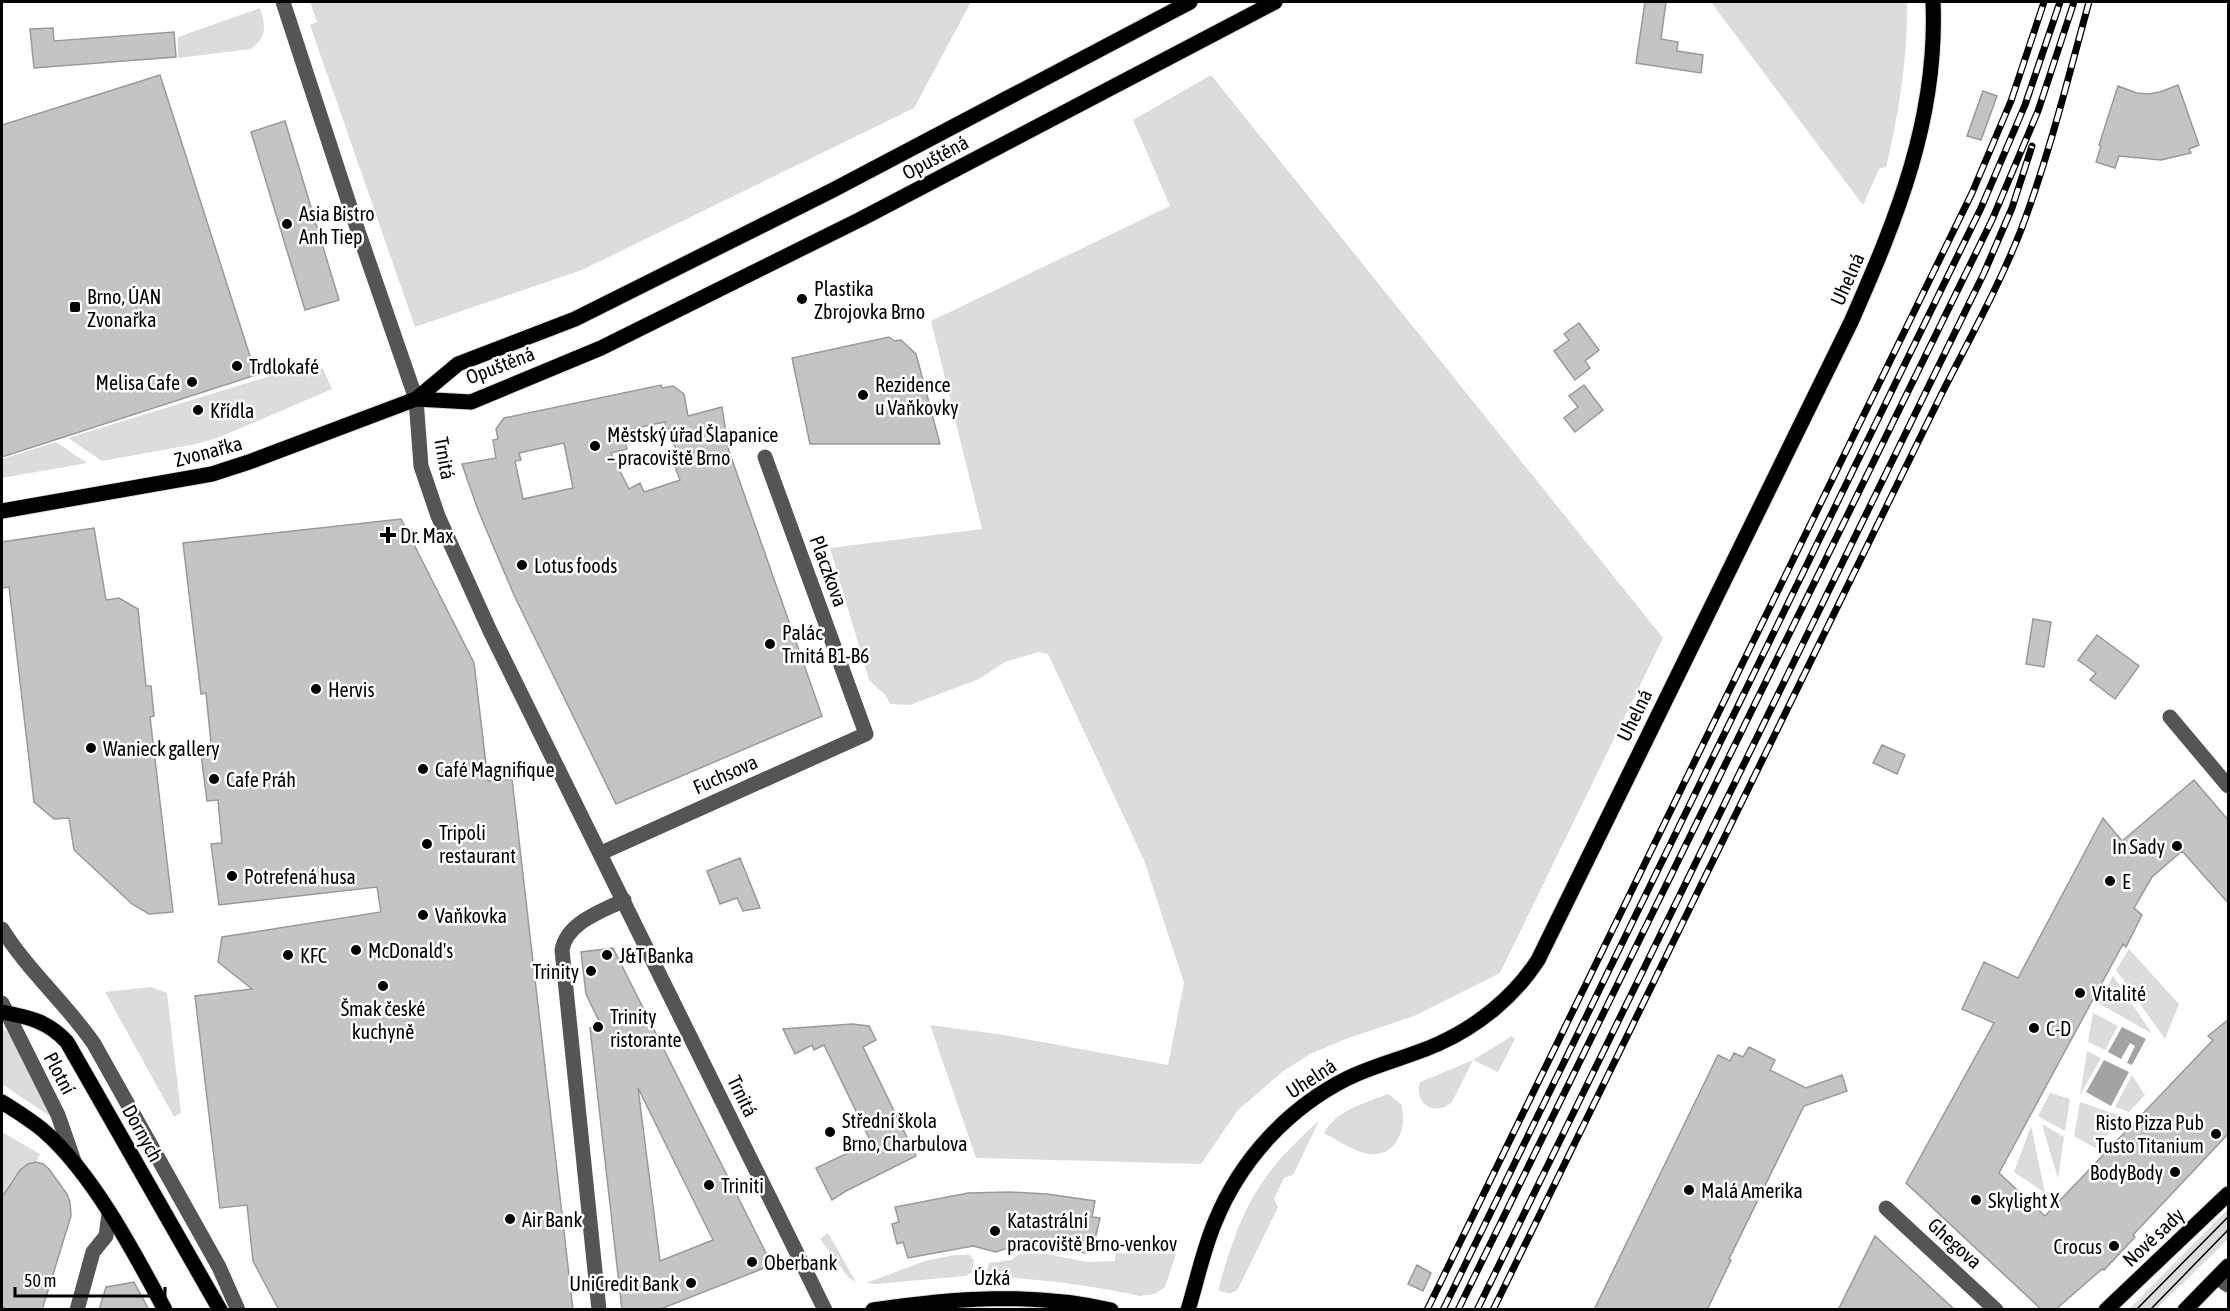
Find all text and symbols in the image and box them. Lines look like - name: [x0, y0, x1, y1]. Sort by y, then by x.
- street label: Opuštěná: [898, 130, 972, 184]
- place label: Asia Bistro Anh Tiep: [299, 202, 375, 248]
- marker: Asia Bistro Anh Tiep: [280, 217, 294, 231]
- street label: Uhelná: [1825, 249, 1869, 309]
- place label: Plastika Zbrojovka Brno: [814, 277, 925, 323]
- place label: Brno, ÚAN Zvonařka: [87, 285, 161, 331]
- marker: Plastika Zbrojovka Brno: [795, 292, 809, 306]
- marker: Brno, ÚAN Zvonařka: [68, 300, 82, 314]
- street label: Opuštěná: [462, 341, 538, 389]
- place label: Trdlokafé: [249, 355, 319, 378]
- marker: Trdlokafé: [230, 359, 244, 373]
- place label: Melisa Cafe: [96, 371, 180, 394]
- place label: Rezidence u Vaňkovky: [875, 373, 958, 419]
- marker: Melisa Cafe: [185, 375, 199, 389]
- marker: Rezidence u Vaňkovky: [856, 388, 870, 402]
- place label: Křídla: [210, 399, 254, 422]
- marker: Křídla: [191, 403, 205, 417]
- place label: Městský úřad Šlapanice – pracoviště Brno: [607, 423, 778, 469]
- street label: Zvonařka: [171, 431, 245, 471]
- street label: Trnitá: [430, 435, 460, 481]
- marker: Městský úřad Šlapanice – pracoviště Brno: [588, 439, 602, 453]
- place label: Dr. Max: [400, 524, 453, 547]
- marker: Dr. Max: [381, 528, 395, 542]
- street label: Placzkova: [806, 532, 852, 610]
- place label: Lotus foods: [534, 554, 617, 577]
- marker: Lotus foods: [515, 558, 529, 572]
- place label: Palác Trnitá B1-B6: [782, 621, 869, 667]
- marker: Palác Trnitá B1-B6: [763, 637, 777, 651]
- place label: Hervis: [328, 678, 375, 701]
- marker: Hervis: [309, 682, 323, 696]
- street label: Uhelná: [1612, 685, 1656, 745]
- place label: Wanieck gallery: [103, 737, 220, 760]
- marker: Wanieck gallery: [84, 741, 98, 755]
- street label: Fuchsova: [689, 750, 761, 798]
- place label: Café Magnifique: [435, 758, 555, 781]
- marker: Café Magnifique: [416, 762, 430, 776]
- place label: Cafe Práh: [226, 768, 296, 791]
- marker: Cafe Práh: [207, 772, 221, 786]
- place label: Tripoli restaurant: [439, 821, 516, 867]
- place label: In Sady: [2112, 835, 2165, 858]
- marker: Tripoli restaurant: [420, 837, 434, 851]
- marker: In Sady: [2170, 839, 2184, 853]
- place label: Potrefená husa: [244, 865, 356, 888]
- marker: Potrefená husa: [225, 869, 239, 883]
- place label: E: [2122, 870, 2131, 893]
- marker: E: [2103, 874, 2117, 888]
- place label: Vaňkovka: [435, 904, 507, 927]
- marker: Vaňkovka: [416, 908, 430, 922]
- place label: McDonald's: [368, 939, 453, 962]
- marker: McDonald's: [349, 943, 363, 957]
- place label: KFC: [300, 944, 327, 967]
- place label: J&T Banka: [619, 944, 694, 967]
- marker: KFC: [281, 948, 295, 962]
- marker: J&T Banka: [600, 948, 614, 962]
- place label: Trinity: [533, 960, 579, 983]
- marker: Trinity: [584, 964, 598, 978]
- marker: Šmak české kuchyně: [376, 979, 390, 993]
- place label: Vitalité: [2092, 982, 2146, 1005]
- marker: Vitalité: [2073, 986, 2087, 1000]
- place label: Šmak české kuchyně: [341, 997, 425, 1043]
- place label: Trinity ristorante: [610, 1005, 682, 1051]
- place label: C-D: [2046, 1017, 2071, 1040]
- marker: Trinity ristorante: [591, 1020, 605, 1034]
- marker: C-D: [2027, 1021, 2041, 1035]
- street label: Plotní: [39, 1048, 81, 1098]
- street label: Uhelná: [1282, 1053, 1340, 1103]
- street label: Trnitá: [723, 1072, 763, 1120]
- street label: Dornych: [118, 1101, 168, 1165]
- place label: Střední škola Brno, Charbulova: [842, 1109, 967, 1155]
- place label: Risto Pizza Pub Tusto Titanium: [2095, 1111, 2204, 1157]
- marker: Střední škola Brno, Charbulova: [823, 1125, 837, 1139]
- marker: Risto Pizza Pub Tusto Titanium: [2209, 1127, 2223, 1141]
- place label: BodyBody: [2090, 1161, 2163, 1184]
- marker: BodyBody: [2168, 1165, 2182, 1179]
- place label: Triniti: [721, 1174, 764, 1197]
- marker: Triniti: [702, 1178, 716, 1192]
- place label: Malá Amerika: [1701, 1179, 1803, 1202]
- marker: Malá Amerika: [1682, 1183, 1696, 1197]
- place label: Skylight X: [1988, 1189, 2059, 1212]
- marker: Skylight X: [1969, 1193, 1983, 1207]
- street label: Nové sady: [2118, 1203, 2188, 1271]
- place label: Air Bank: [522, 1208, 583, 1231]
- place label: Katastrální pracoviště Brno-venkov: [1007, 1209, 1177, 1255]
- marker: Air Bank: [503, 1212, 517, 1226]
- street label: Ghegova: [1923, 1213, 1987, 1273]
- marker: Katastrální pracoviště Brno-venkov: [988, 1224, 1002, 1238]
- place label: Crocus: [2054, 1235, 2102, 1258]
- marker: Crocus: [2107, 1239, 2121, 1253]
- place label: Oberbank: [764, 1251, 838, 1274]
- marker: Oberbank: [745, 1255, 759, 1269]
- scale bar: [15, 1260, 165, 1298]
- street label: Úzká: [973, 1266, 1011, 1289]
- text: 50 m: [24, 1270, 56, 1291]
- place label: UniCredit Bank: [569, 1272, 679, 1295]
- marker: UniCredit Bank: [684, 1276, 698, 1290]

